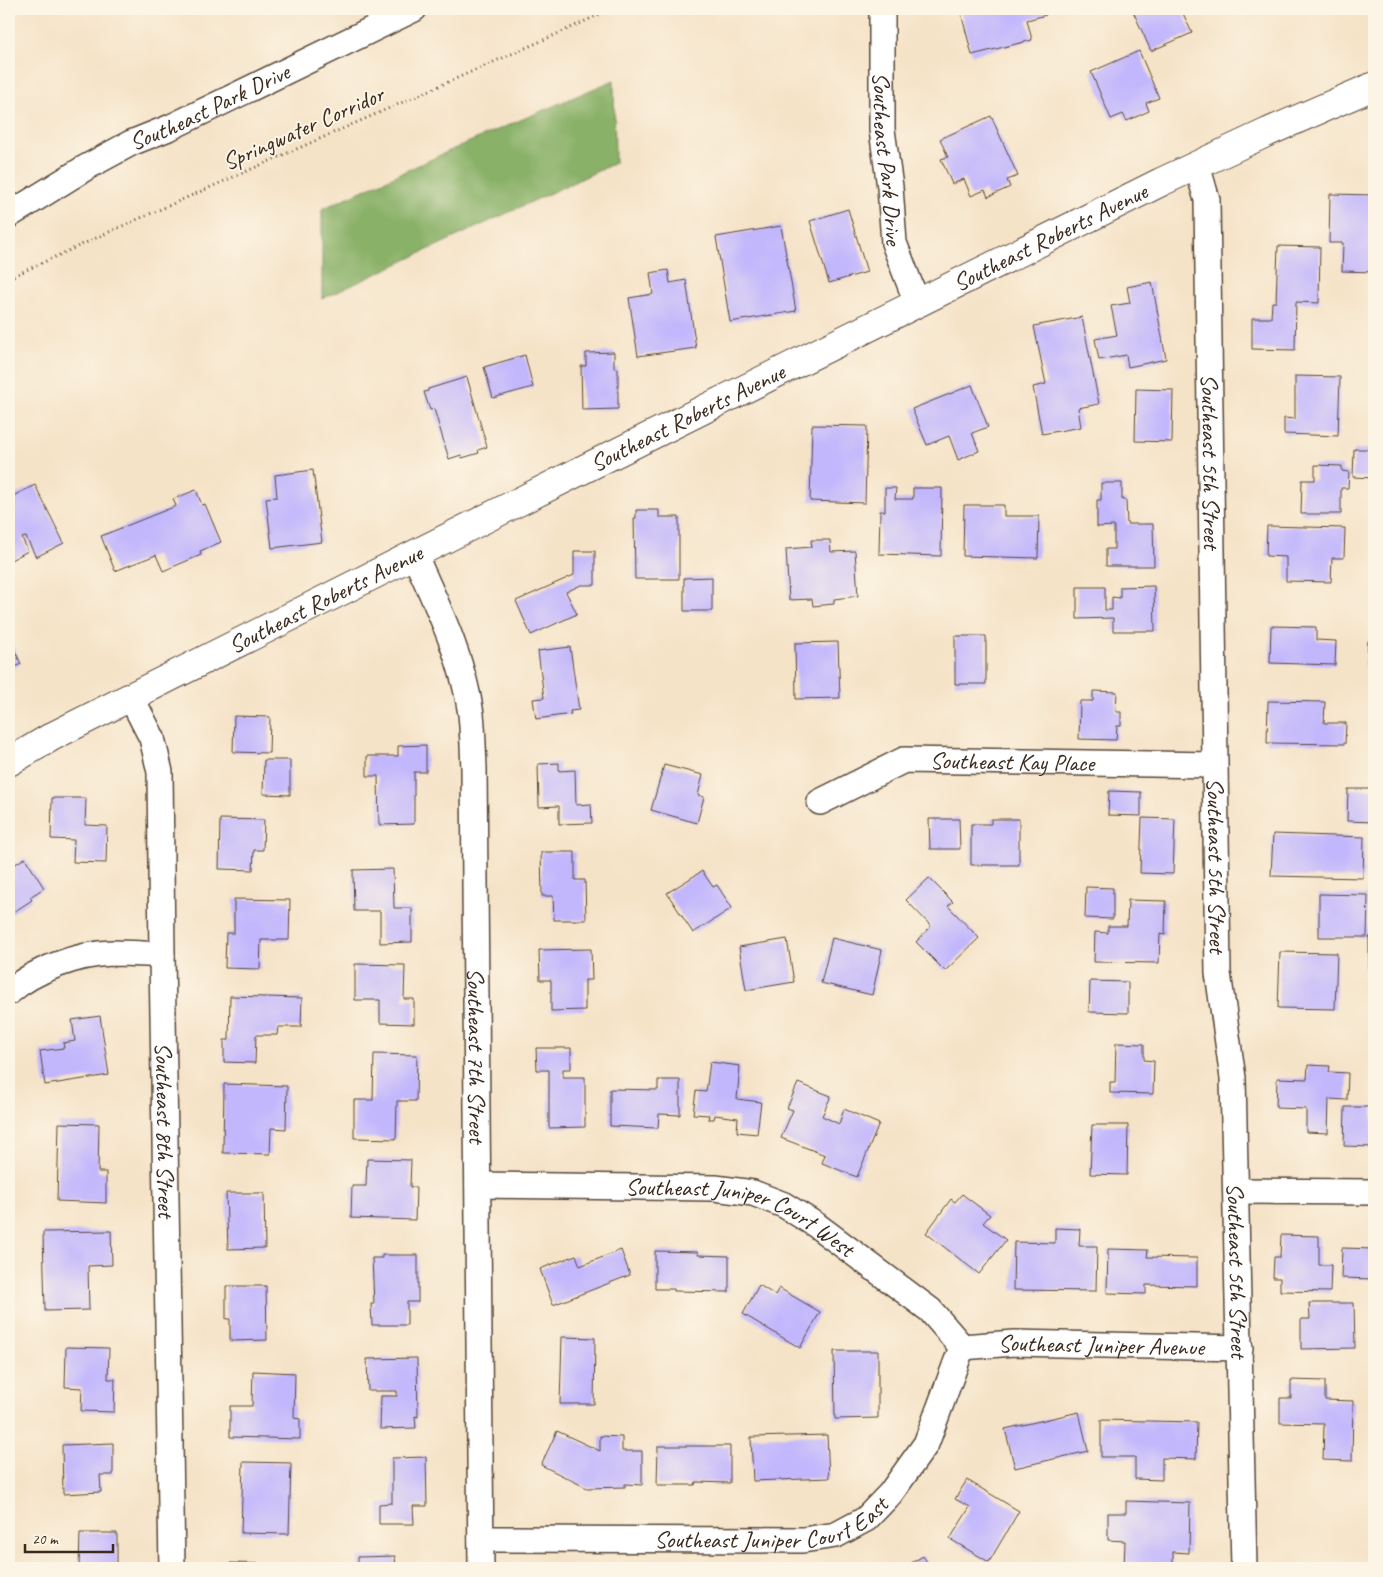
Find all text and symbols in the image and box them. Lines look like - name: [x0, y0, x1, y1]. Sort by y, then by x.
- street label: Southeast Park Drive: [125, 56, 296, 157]
- street label: Southeast Park Drive: [867, 72, 909, 248]
- street label: Springwater Corridor: [218, 78, 391, 177]
- street label: Southeast Roberts Avenue: [948, 175, 1154, 298]
- street label: Southeast Roberts Avenue: [585, 356, 792, 478]
- street label: Southeast 5th Street: [1194, 374, 1227, 551]
- street label: Southeast Roberts Avenue: [223, 537, 429, 660]
- street label: Southeast Kay Place: [930, 745, 1097, 778]
- street label: Southeast 5th Street: [1200, 778, 1233, 955]
- street label: Southeast 7th Street: [461, 968, 492, 1145]
- street label: Southeast 8th Street: [148, 1042, 181, 1220]
- street label: Southeast Juniper Court West: [625, 1172, 862, 1265]
- street label: Southeast 5th Street: [1220, 1182, 1254, 1360]
- street label: Southeast Juniper Avenue: [997, 1328, 1206, 1362]
- street label: Southeast Juniper Court East: [654, 1489, 896, 1555]
- scale bar: [25, 1522, 112, 1554]
- text: 20 m: [32, 1530, 59, 1549]

